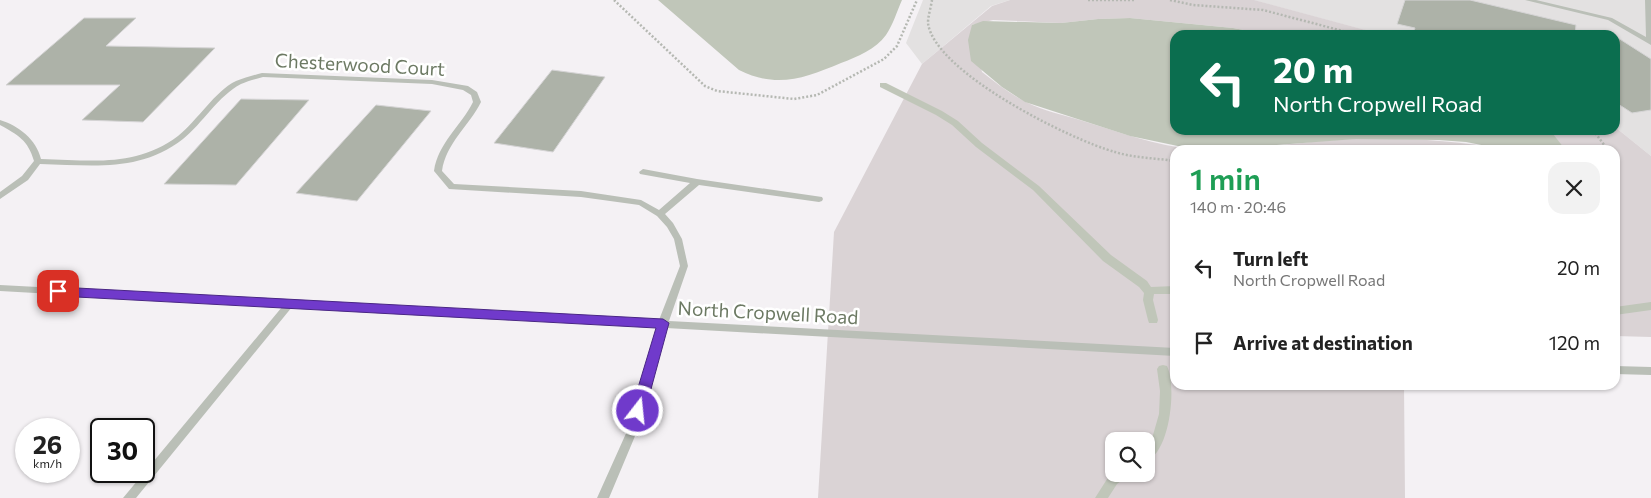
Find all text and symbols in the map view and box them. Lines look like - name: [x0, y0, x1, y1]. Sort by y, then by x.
- text: 20 m: [1273, 47, 1353, 90]
- street label: Chesterwood Court: [274, 48, 446, 80]
- icon: left: [1190, 50, 1255, 115]
- text: North Cropwell Road: [1273, 90, 1482, 117]
- text: 1 min: [1190, 159, 1261, 196]
- button: close: [1548, 162, 1600, 214]
- text: 140 m · 20:46: [1190, 197, 1286, 216]
- text: Turn left: [1233, 247, 1308, 270]
- icon: left: [1190, 254, 1218, 282]
- text: 20 m: [1557, 256, 1600, 279]
- pin: [37, 270, 79, 312]
- text: North Cropwell Road: [1233, 270, 1385, 289]
- icon: arrive: [44, 277, 72, 305]
- street label: North Cropwell Road: [677, 296, 859, 328]
- icon: arrive: [1190, 329, 1218, 357]
- text: Arrive at destination: [1233, 331, 1413, 354]
- text: 120 m: [1549, 331, 1600, 354]
- position arrow: [611, 384, 663, 436]
- speed limit sign: 30: [90, 418, 155, 483]
- text: 26: [33, 429, 62, 459]
- map controls: [1105, 432, 1155, 482]
- button: search: [1105, 432, 1155, 482]
- text: km/h: [33, 456, 62, 470]

